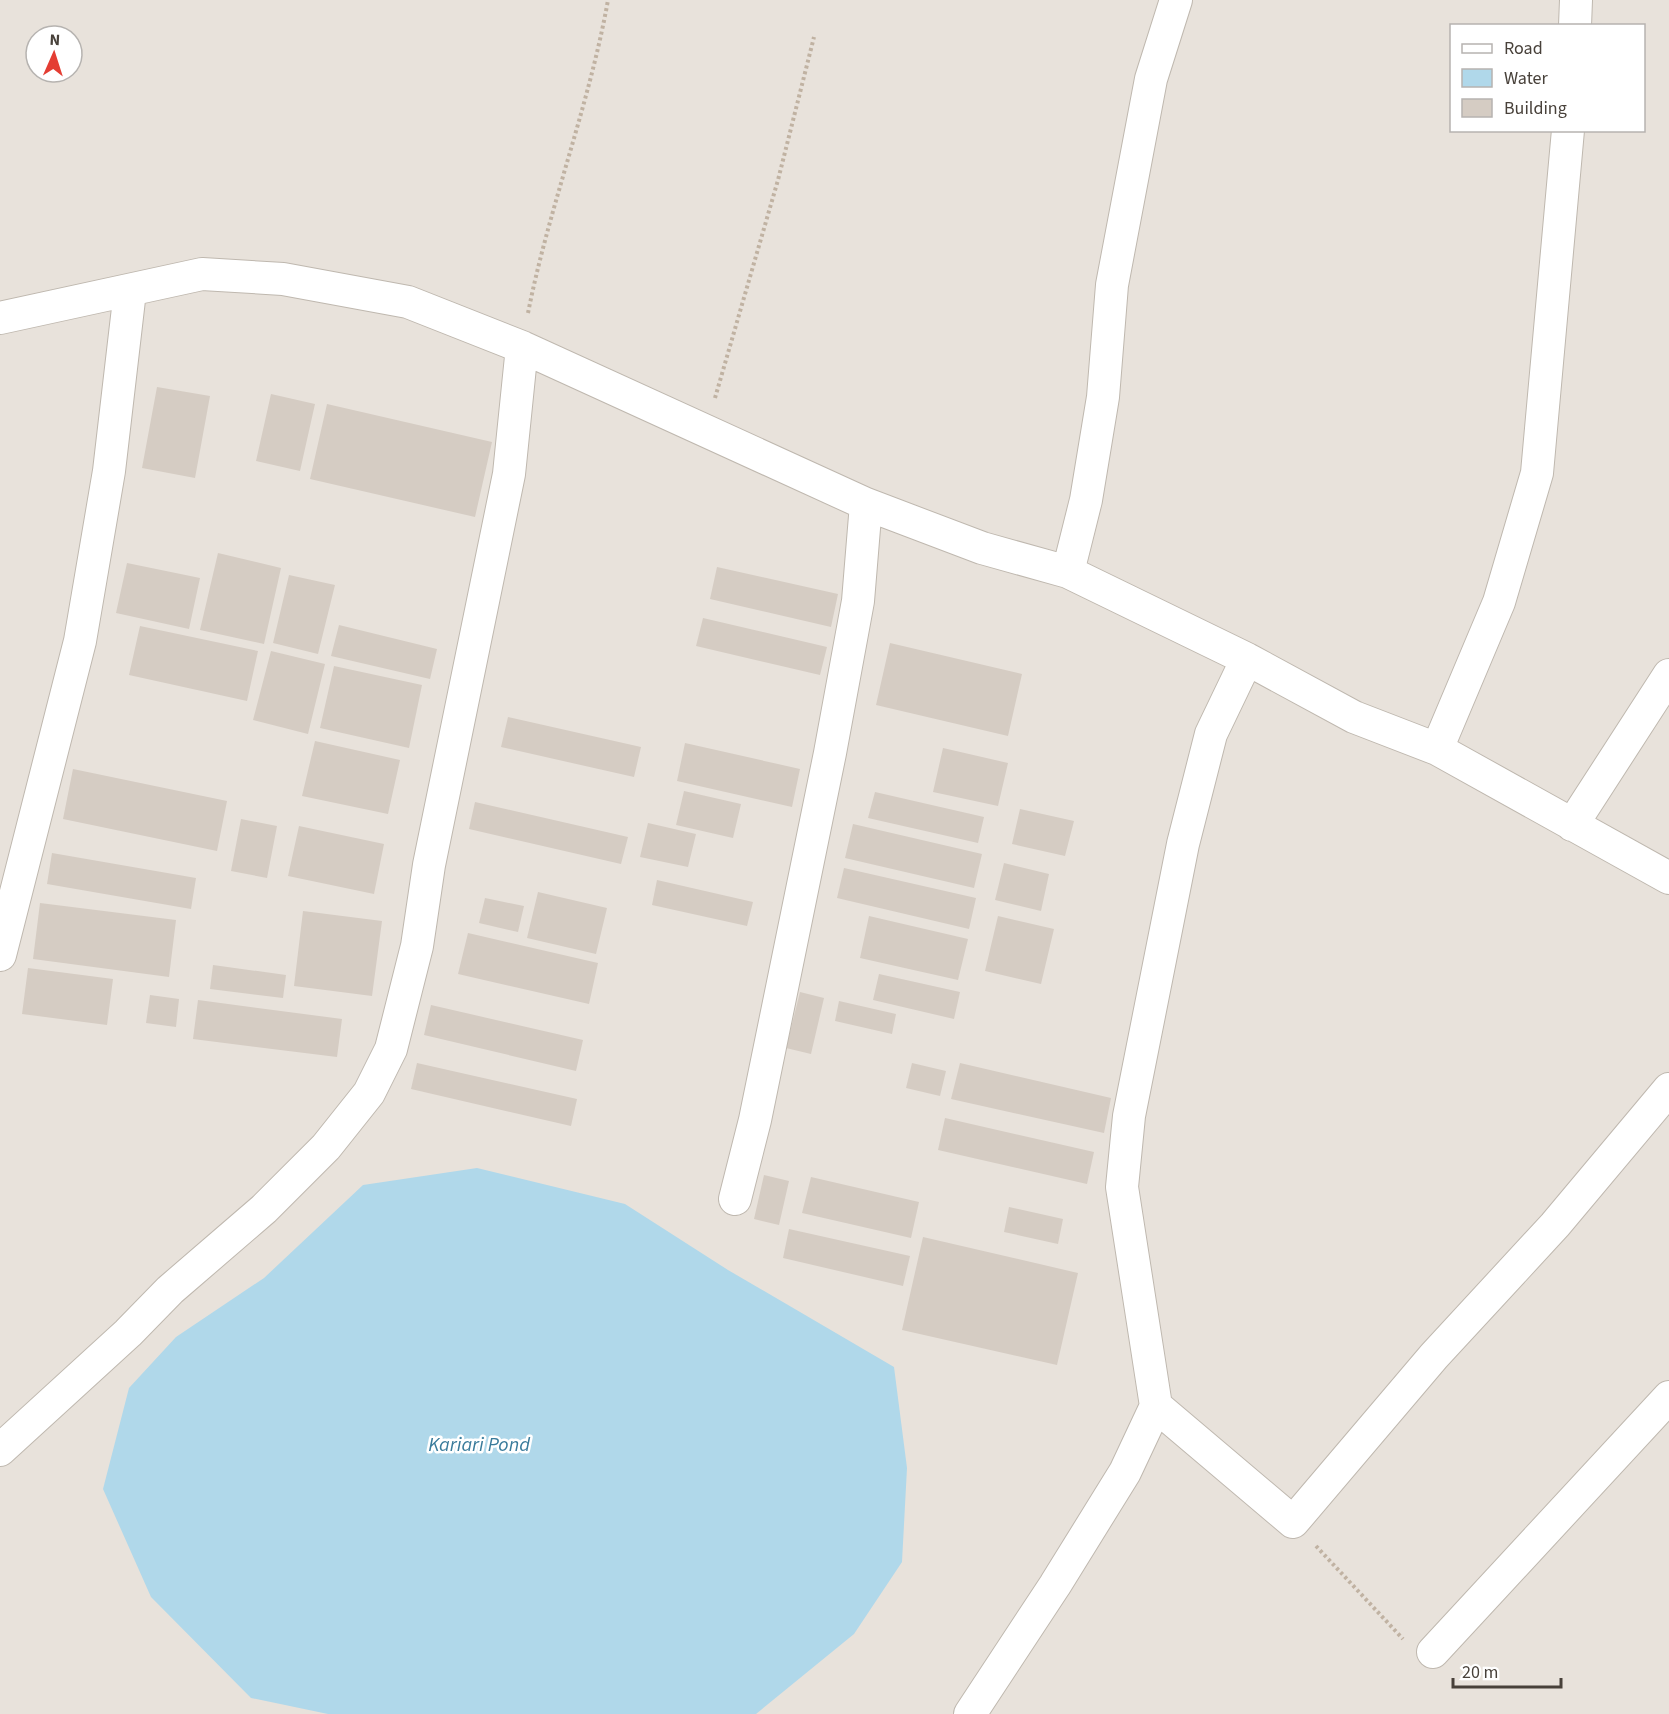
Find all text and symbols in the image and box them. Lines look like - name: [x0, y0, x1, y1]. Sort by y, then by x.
- north arrow: [24, 24, 84, 84]
- legend: [1450, 24, 1645, 132]
- text: N: [49, 29, 61, 51]
- text: Road: [1504, 36, 1543, 61]
- text: Water: [1504, 66, 1548, 91]
- text: Building: [1504, 96, 1567, 121]
- water label: Kariari Pond: [428, 1431, 531, 1459]
- scale bar: [1453, 1651, 1561, 1689]
- text: 20 m: [1462, 1660, 1498, 1685]

